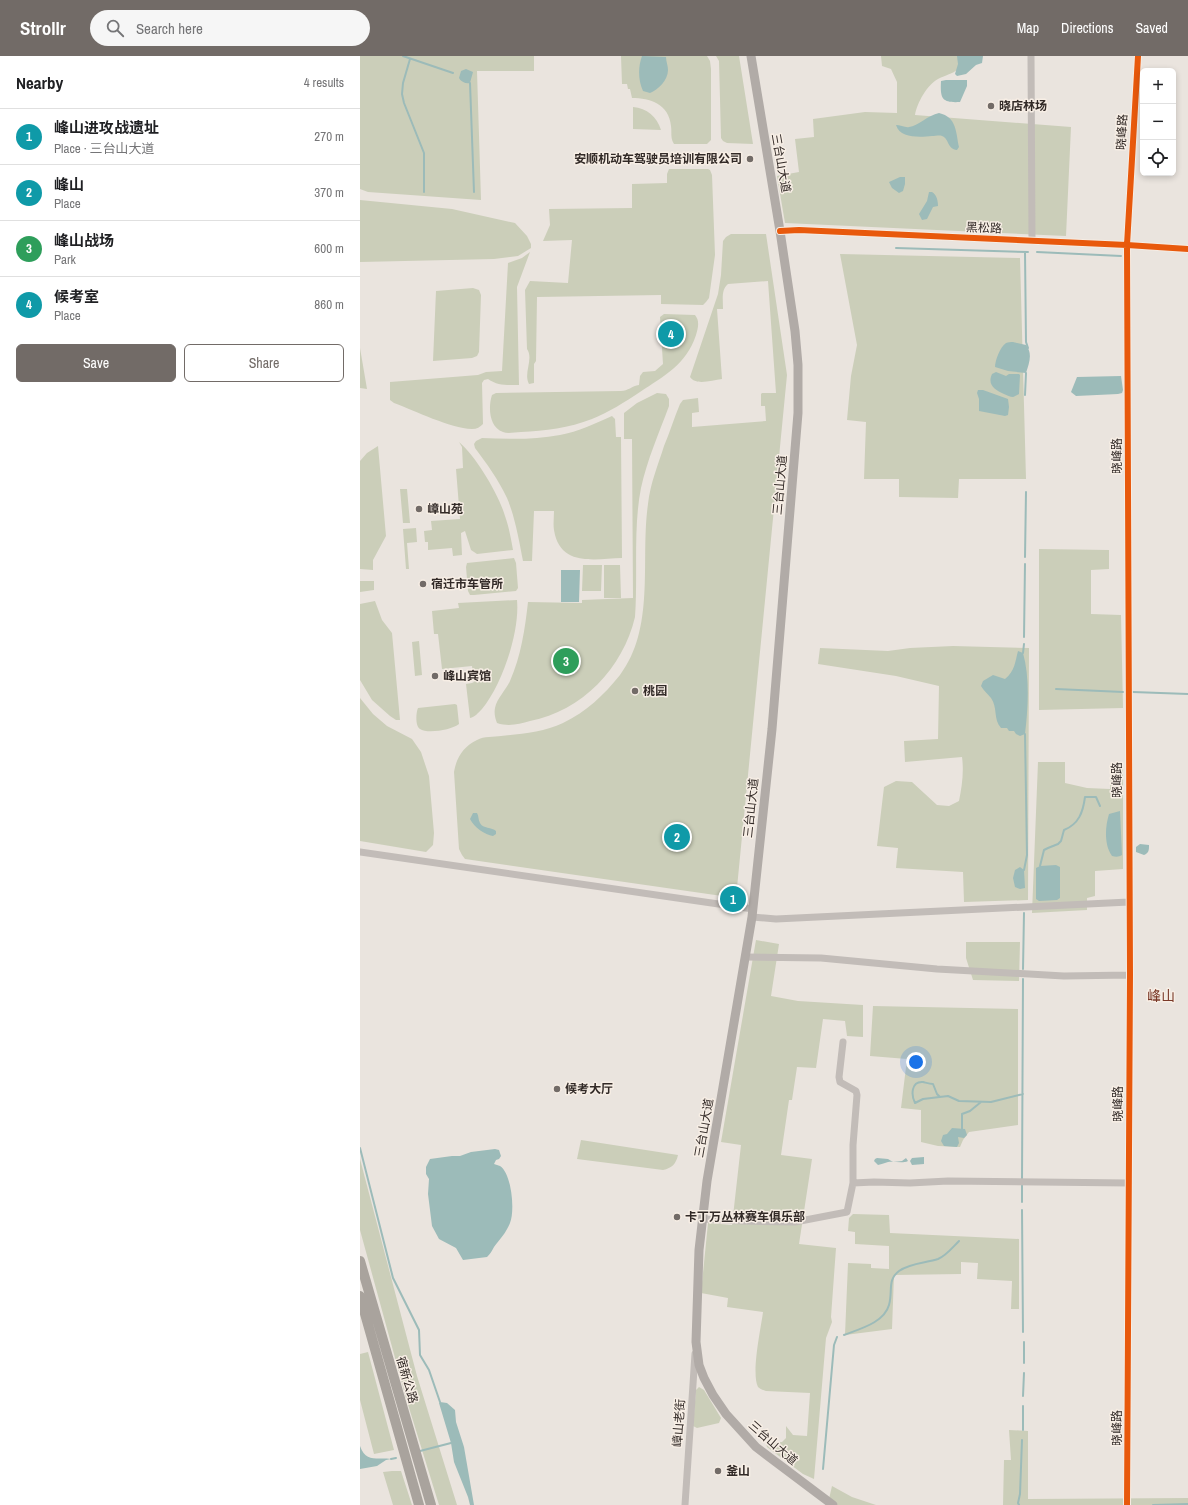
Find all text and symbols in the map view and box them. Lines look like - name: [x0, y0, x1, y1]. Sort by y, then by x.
- search box: [90, 10, 370, 46]
- text: Strollr: [20, 15, 66, 41]
- icon: search: [104, 17, 126, 39]
- text: Search here: [136, 18, 203, 39]
- text: Map: [1017, 19, 1039, 37]
- text: Directions: [1061, 19, 1113, 37]
- text: Saved: [1135, 19, 1168, 37]
- map controls: [1140, 68, 1176, 176]
- button: +: [1140, 68, 1176, 104]
- text: Nearby: [16, 71, 63, 94]
- text: 4 results: [304, 74, 344, 91]
- place label: 晓店林场: [999, 98, 1047, 114]
- marker: 晓店林场: [986, 101, 996, 111]
- button: −: [1140, 104, 1176, 140]
- street label: 晓峰路: [1113, 114, 1131, 150]
- text: 峰山进攻战遗址: [54, 117, 159, 138]
- text: 1: [26, 128, 32, 145]
- text: 270 m: [314, 128, 344, 145]
- street label: 三台山大道: [768, 132, 794, 194]
- text: Place · 三台山大道: [54, 140, 155, 157]
- button: locate: [1140, 140, 1176, 176]
- place label: 安顺机动车驾驶员培训有限公司: [574, 151, 742, 167]
- marker: 安顺机动车驾驶员培训有限公司: [745, 154, 755, 164]
- text: 峰山: [54, 174, 84, 195]
- text: 2: [26, 184, 32, 201]
- text: 370 m: [314, 184, 344, 201]
- text: Place: [54, 195, 81, 212]
- street label: 黑松路: [966, 219, 1002, 237]
- text: 峰山战场: [54, 230, 114, 251]
- text: 3: [26, 240, 32, 257]
- text: 600 m: [314, 240, 344, 257]
- text: Park: [54, 251, 76, 268]
- text: 候考室: [54, 286, 99, 307]
- text: 4: [26, 296, 32, 313]
- text: 860 m: [314, 296, 344, 313]
- text: Place: [54, 307, 81, 324]
- pin: 4: [658, 319, 684, 349]
- button: Save: [16, 344, 176, 382]
- button: Share: [184, 344, 344, 382]
- street label: 晓峰路: [1109, 438, 1125, 474]
- street label: 三台山大道: [769, 454, 791, 516]
- place label: 嶂山苑: [427, 501, 463, 517]
- marker: 嶂山苑: [414, 504, 424, 514]
- place label: 宿迁市车管所: [431, 576, 503, 592]
- marker: 宿迁市车管所: [418, 579, 428, 589]
- pin: 3: [553, 646, 579, 676]
- place label: 峰山宾馆: [443, 668, 491, 684]
- marker: 峰山宾馆: [430, 671, 440, 681]
- place label: 桃园: [643, 683, 667, 699]
- marker: 桃园: [630, 686, 640, 696]
- street label: 晓峰路: [1109, 762, 1125, 798]
- street label: 三台山大道: [740, 777, 762, 839]
- pin: 2: [664, 822, 690, 852]
- pin: 1: [720, 884, 746, 914]
- district label: 峰山: [1147, 987, 1175, 1005]
- your location: [906, 1052, 926, 1072]
- place label: 候考大厅: [565, 1081, 613, 1097]
- marker: 候考大厅: [552, 1084, 562, 1094]
- street label: 晓峰路: [1110, 1086, 1126, 1122]
- street label: 三台山大道: [691, 1097, 717, 1159]
- place label: 卡丁万丛林赛车俱乐部: [685, 1209, 805, 1225]
- marker: 卡丁万丛林赛车俱乐部: [672, 1212, 682, 1222]
- street label: 宿新公路: [393, 1355, 421, 1405]
- street label: 嶂山老街: [669, 1398, 689, 1448]
- street label: 晓峰路: [1109, 1410, 1125, 1446]
- street label: 三台山大道: [745, 1417, 801, 1469]
- place label: 釜山: [726, 1463, 750, 1479]
- marker: 釜山: [713, 1466, 723, 1476]

